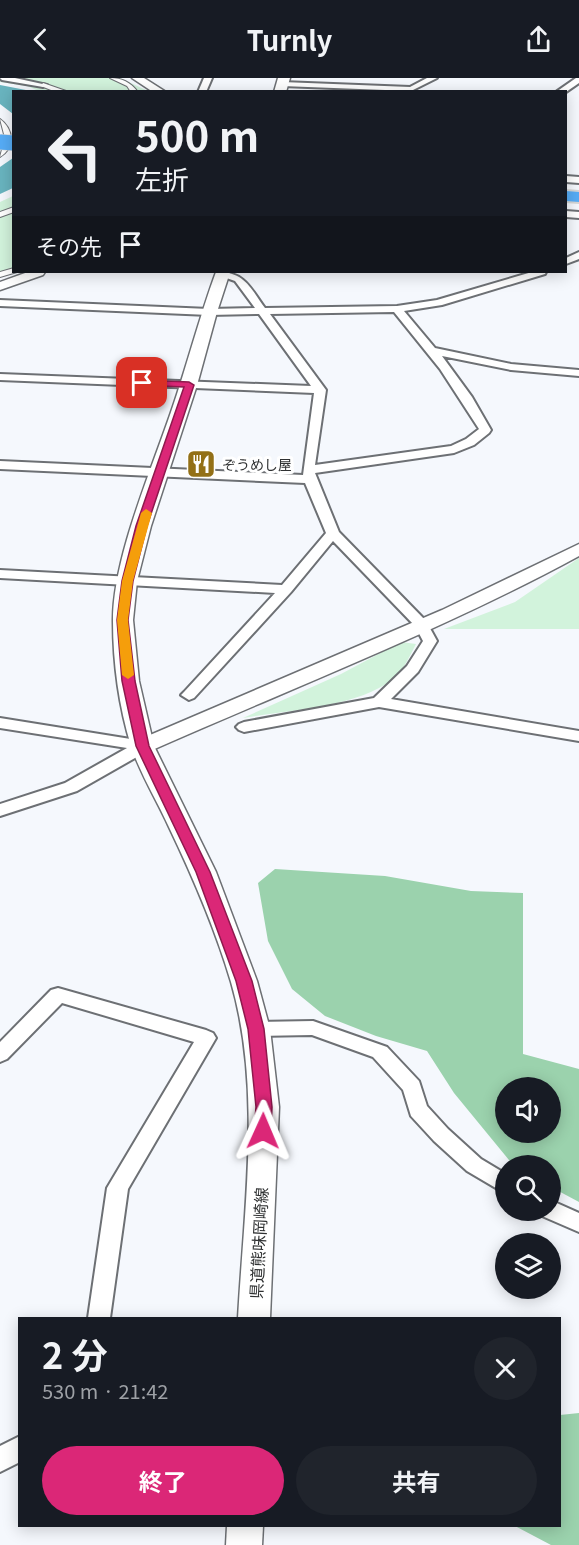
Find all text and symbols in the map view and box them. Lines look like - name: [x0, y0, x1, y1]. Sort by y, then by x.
- text: Turnly: [247, 20, 332, 59]
- icon: back: [24, 23, 57, 56]
- icon: share: [522, 23, 555, 56]
- text: 500 m: [135, 103, 259, 164]
- icon: left: [36, 114, 114, 192]
- text: 左折: [135, 159, 189, 198]
- icon: arrive: [114, 228, 147, 261]
- text: その先: [36, 229, 102, 261]
- pin: [116, 357, 167, 408]
- icon: arrive: [125, 366, 158, 399]
- restaurant icon: ぞうめし屋: [185, 448, 217, 480]
- place label: ぞうめし屋: [222, 454, 292, 474]
- map controls: [495, 1077, 561, 1299]
- button: sound: [495, 1077, 561, 1143]
- position arrow: [231, 1099, 295, 1163]
- button: search: [495, 1155, 561, 1221]
- street label: 県道熊味岡崎線: [243, 1186, 273, 1300]
- button: layers: [495, 1233, 561, 1299]
- text: 2 分: [42, 1327, 107, 1379]
- button: close: [474, 1337, 537, 1400]
- text: 530 m · 21:42: [42, 1376, 168, 1405]
- button: 終了: [42, 1446, 284, 1515]
- button: 共有: [296, 1446, 537, 1515]

